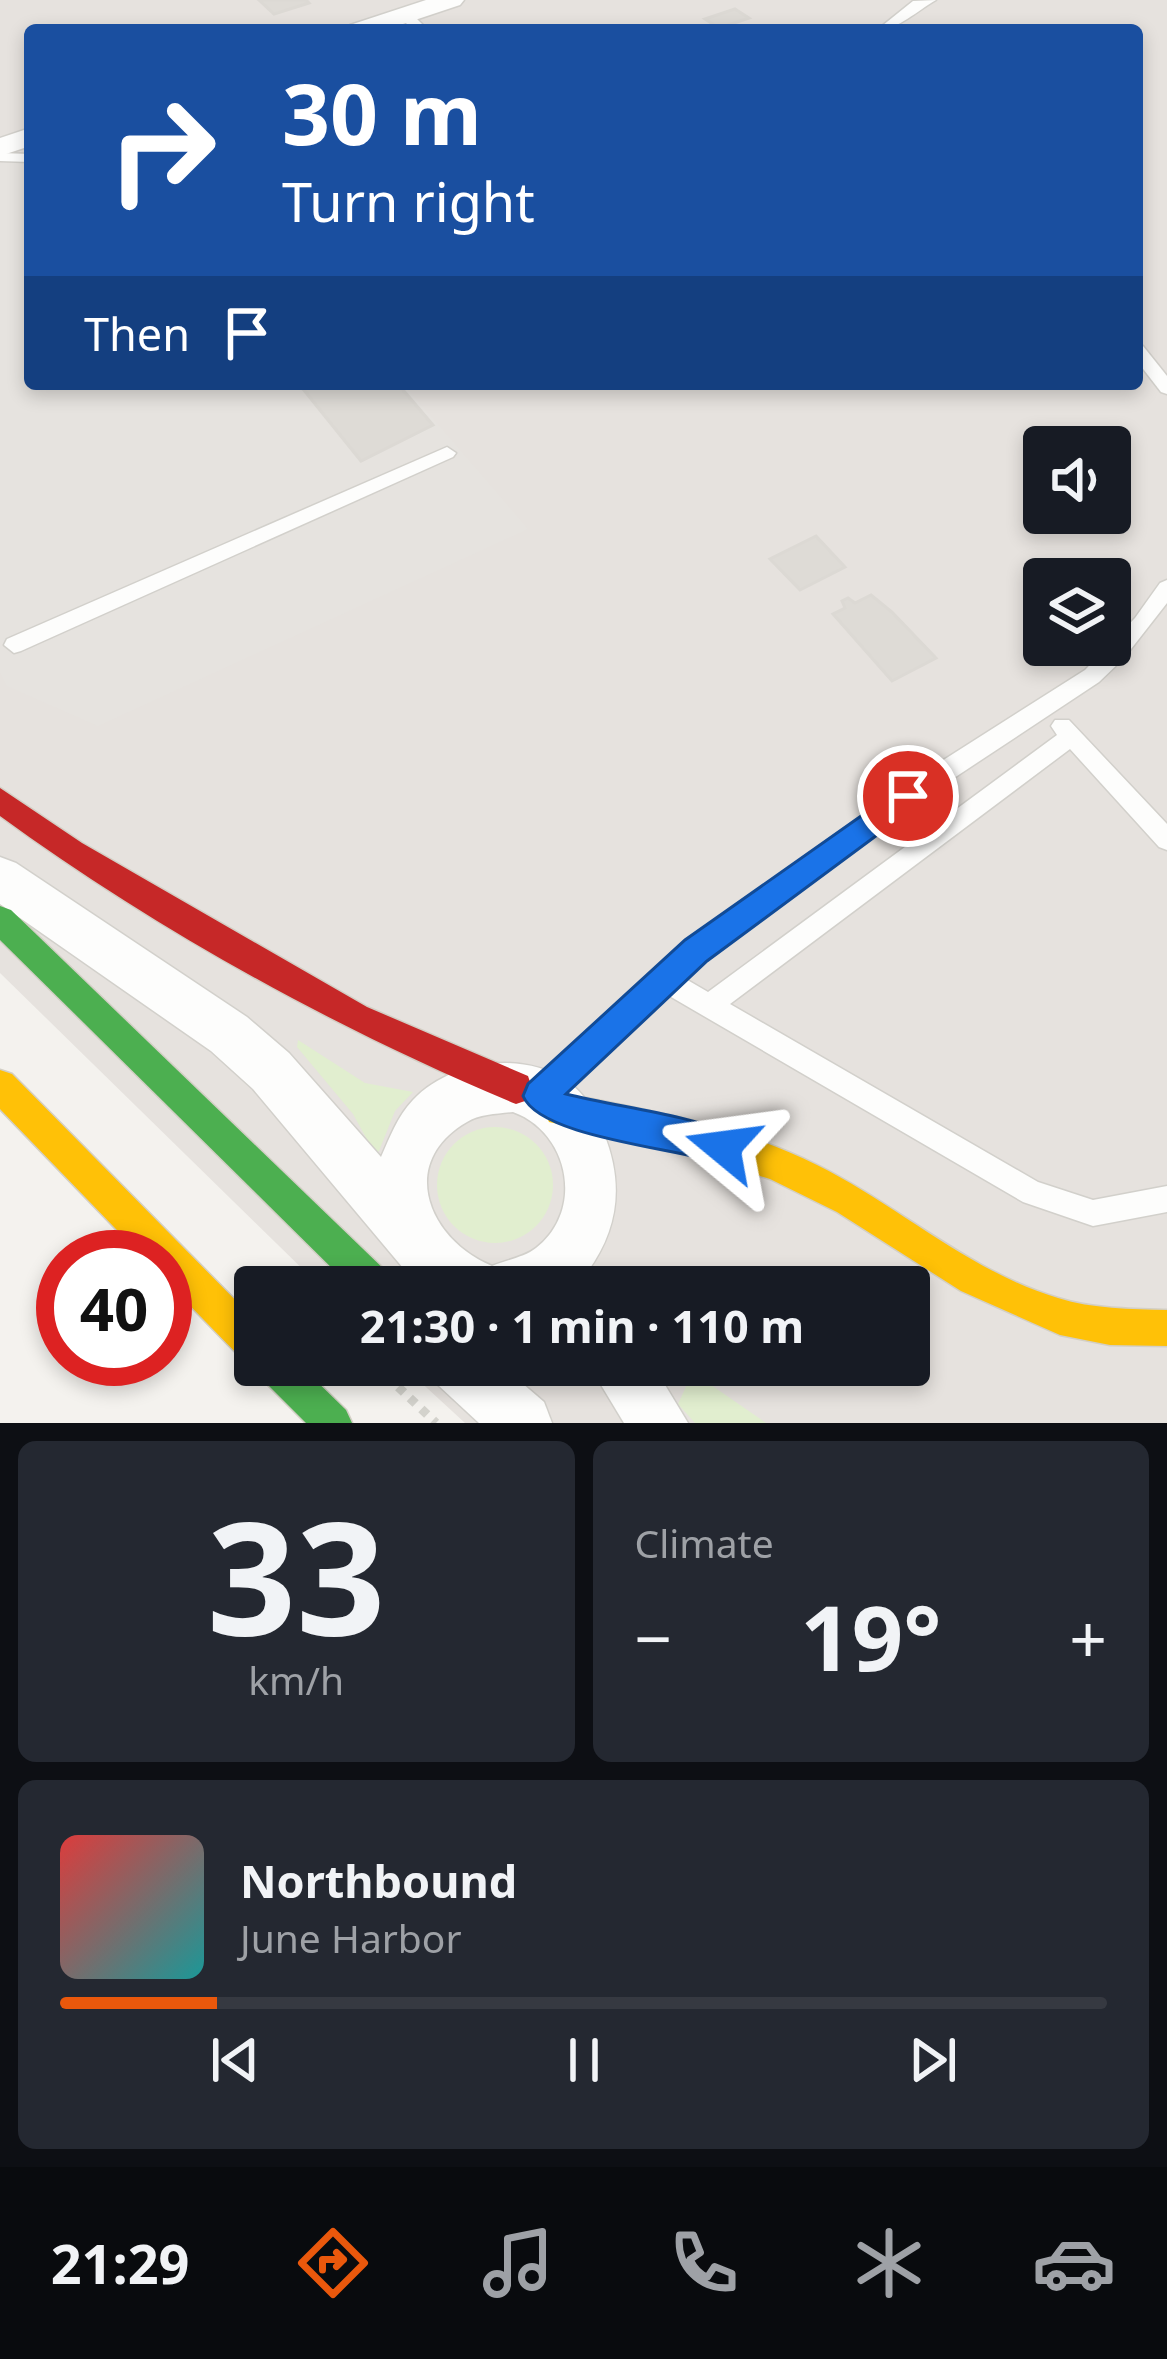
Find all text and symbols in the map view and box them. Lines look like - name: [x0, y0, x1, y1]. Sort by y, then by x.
- text: 30 m: [282, 55, 482, 170]
- icon: right: [84, 72, 240, 228]
- text: Turn right: [282, 164, 535, 238]
- icon: arrive: [214, 300, 280, 366]
- text: Then: [84, 303, 190, 364]
- map controls: [1023, 426, 1131, 666]
- button: sound: [1023, 426, 1131, 534]
- button: layers: [1023, 558, 1131, 666]
- pin: [857, 745, 959, 847]
- icon: arrive: [875, 763, 941, 829]
- position arrow: [660, 1084, 786, 1210]
- speed limit sign: 40: [36, 1230, 192, 1386]
- text: 21:30 · 1 min · 110 m: [360, 1295, 804, 1356]
- text: 33: [207, 1468, 385, 1681]
- text: Climate: [635, 1516, 774, 1569]
- text: 19°: [800, 1575, 941, 1697]
- text: −: [635, 1592, 672, 1682]
- text: +: [1069, 1592, 1107, 1682]
- text: km/h: [248, 1653, 344, 1706]
- text: Northbound: [240, 1850, 517, 1911]
- text: June Harbor: [240, 1911, 462, 1964]
- icon: previous: [202, 2027, 268, 2093]
- icon: pause: [551, 2027, 617, 2093]
- icon: next: [900, 2027, 966, 2093]
- icon: directions: [291, 2221, 375, 2305]
- icon: music: [476, 2221, 560, 2305]
- icon: phone: [662, 2221, 746, 2305]
- icon: climate: [847, 2221, 931, 2305]
- icon: car: [1032, 2221, 1116, 2305]
- text: 21:29: [51, 2226, 189, 2300]

